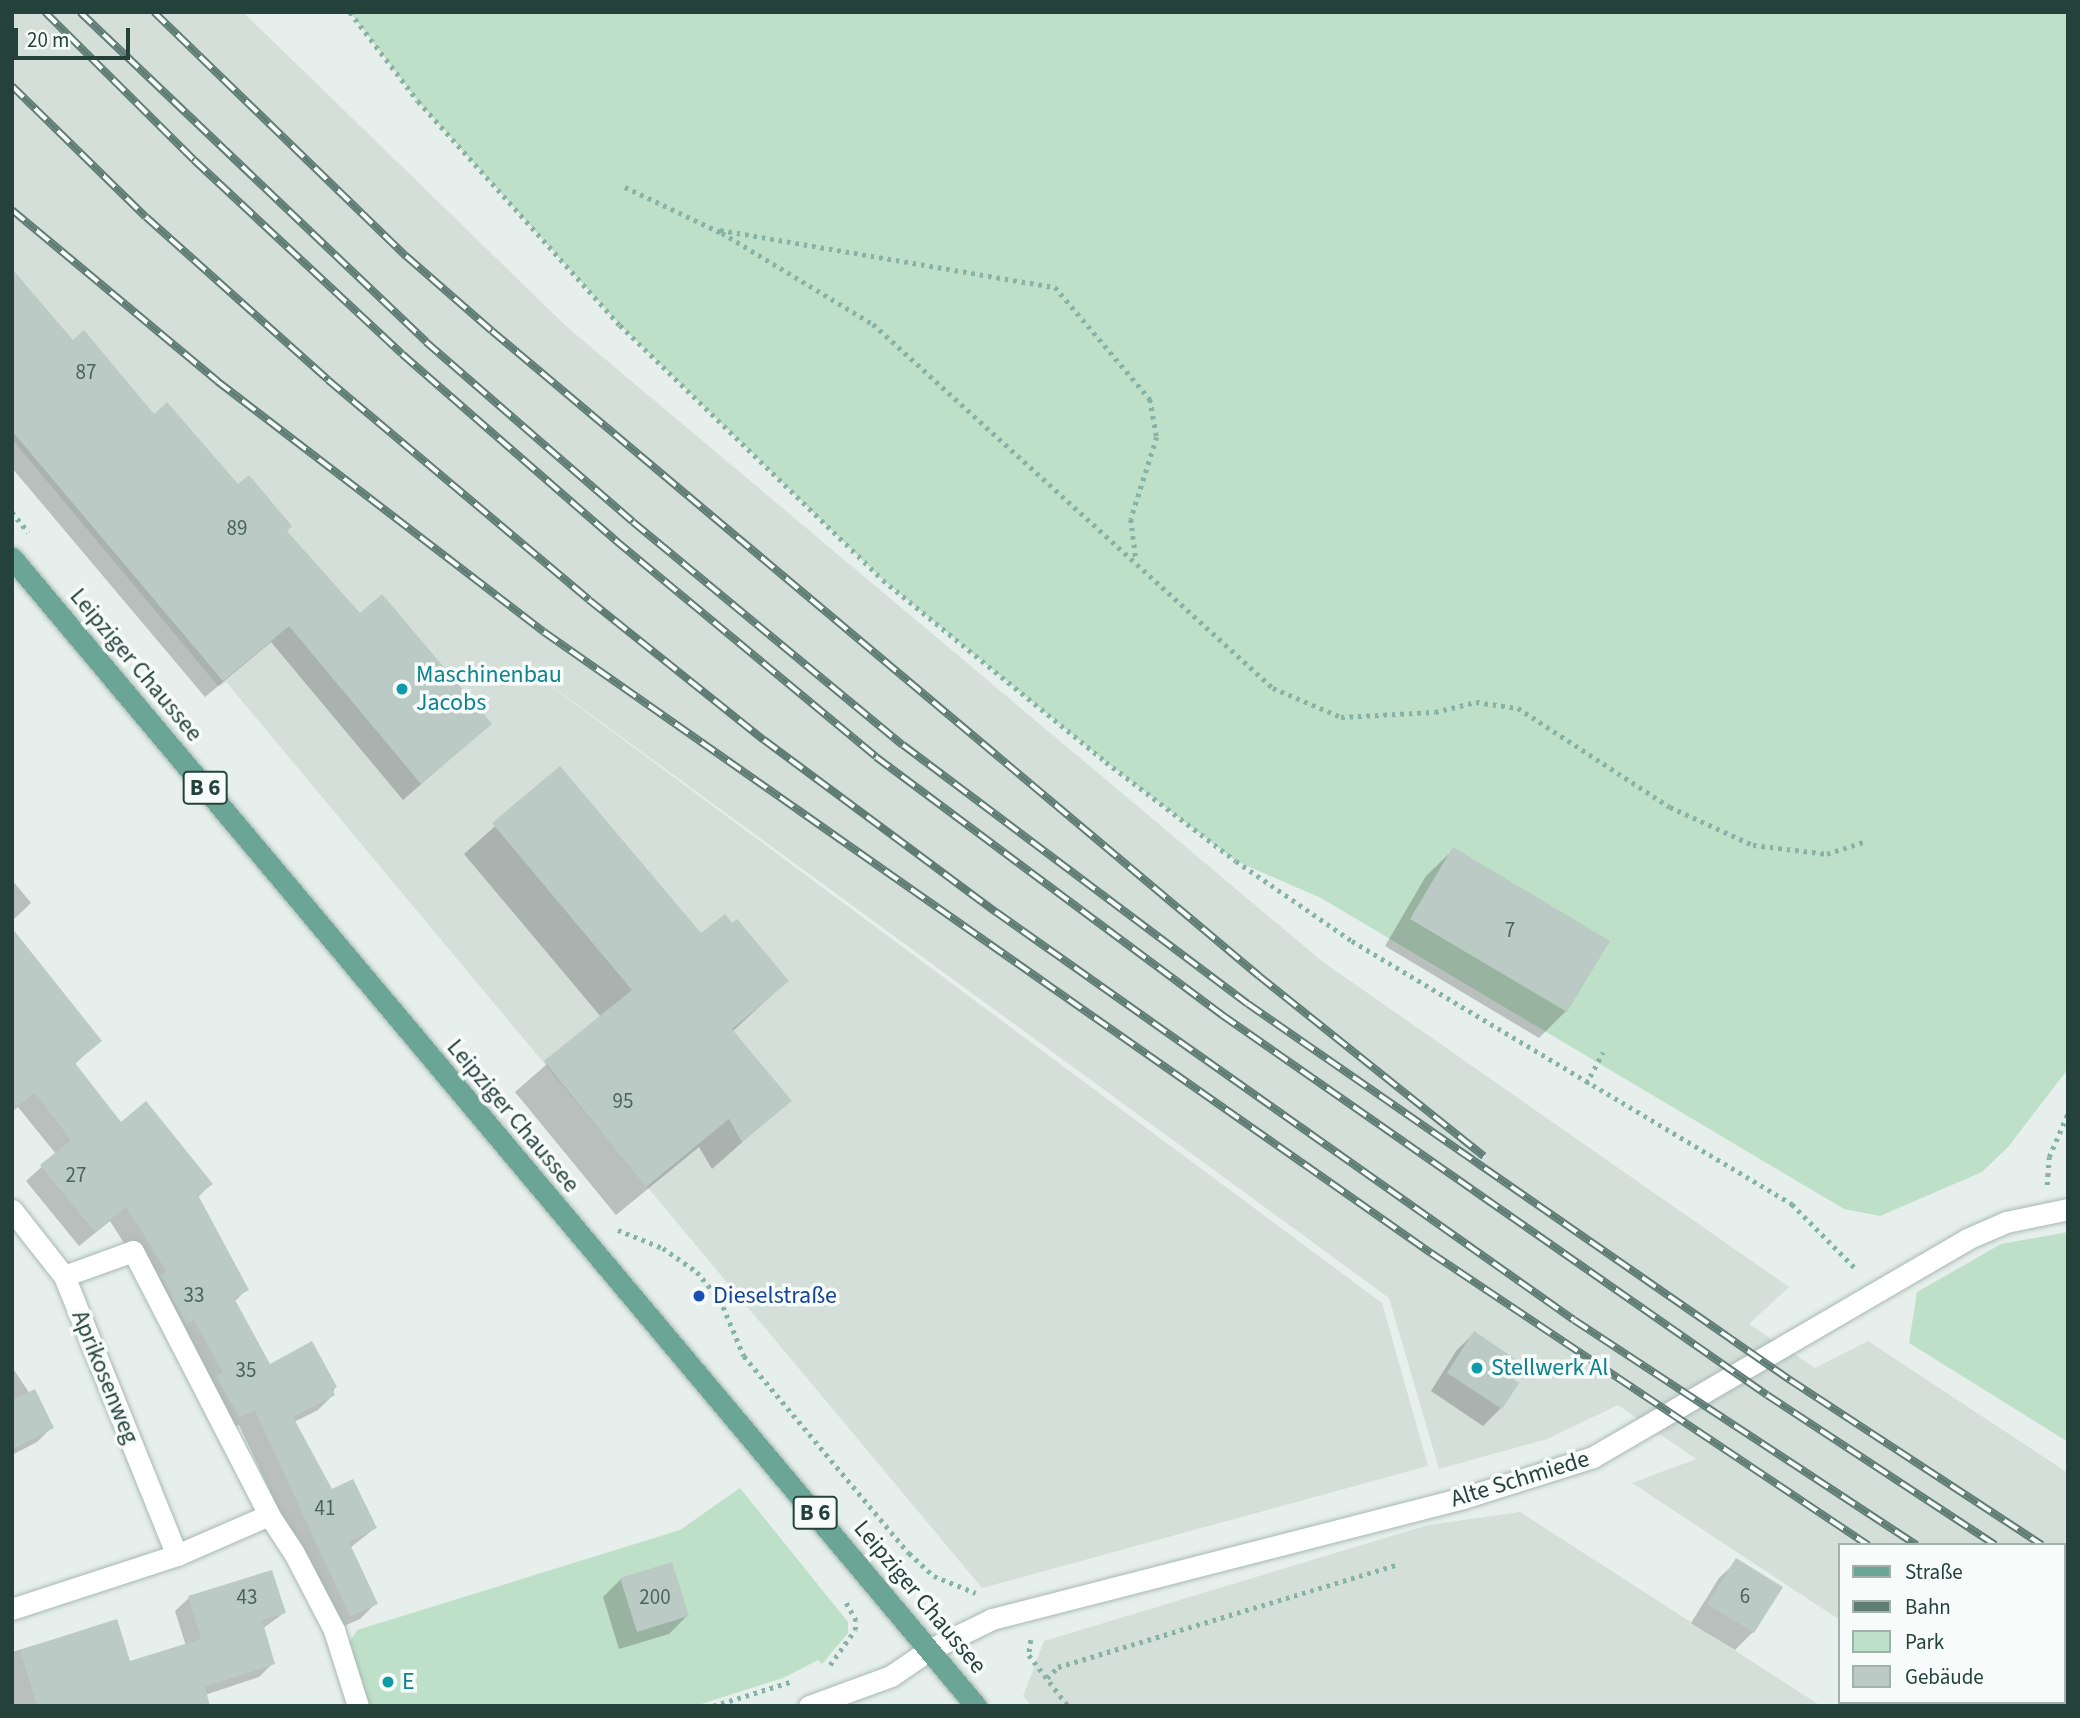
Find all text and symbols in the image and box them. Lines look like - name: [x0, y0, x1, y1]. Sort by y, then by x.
- scale bar: [18, 14, 133, 58]
- text: 20 m: [27, 25, 69, 55]
- house number: 87: [76, 359, 96, 385]
- house number: 89: [227, 515, 247, 541]
- street label: Leipziger Chaussee: [64, 583, 208, 747]
- place label: Maschinenbau Jacobs: [416, 661, 562, 717]
- marker: Maschinenbau Jacobs: [394, 681, 410, 697]
- road number: B 6: [182, 768, 228, 808]
- house number: 7: [1505, 917, 1515, 943]
- street label: Leipziger Chaussee: [441, 1034, 585, 1198]
- house number: 95: [613, 1088, 633, 1114]
- house number: 27: [66, 1162, 86, 1188]
- house number: 33: [184, 1282, 204, 1308]
- place label: Dieselstraße: [713, 1282, 837, 1310]
- marker: Dieselstraße: [691, 1288, 707, 1304]
- street label: Aprikosenweg: [65, 1306, 145, 1448]
- place label: Stellwerk Al: [1491, 1354, 1608, 1382]
- house number: 35: [236, 1357, 256, 1383]
- marker: Stellwerk Al: [1469, 1360, 1485, 1376]
- street label: Alte Schmiede: [1447, 1444, 1593, 1514]
- road number: B 6: [792, 1494, 838, 1532]
- house number: 41: [315, 1495, 335, 1521]
- street label: Leipziger Chaussee: [848, 1515, 992, 1679]
- legend: [1839, 1543, 2066, 1704]
- text: Straße: [1905, 1557, 1963, 1587]
- house number: 6: [1740, 1583, 1750, 1609]
- house number: 43: [237, 1584, 257, 1610]
- house number: 200: [639, 1584, 671, 1610]
- text: Bahn: [1905, 1592, 1951, 1622]
- text: Park: [1905, 1627, 1944, 1657]
- text: Gebäude: [1905, 1662, 1984, 1692]
- place label: E: [402, 1668, 415, 1696]
- marker: E: [380, 1674, 396, 1690]

